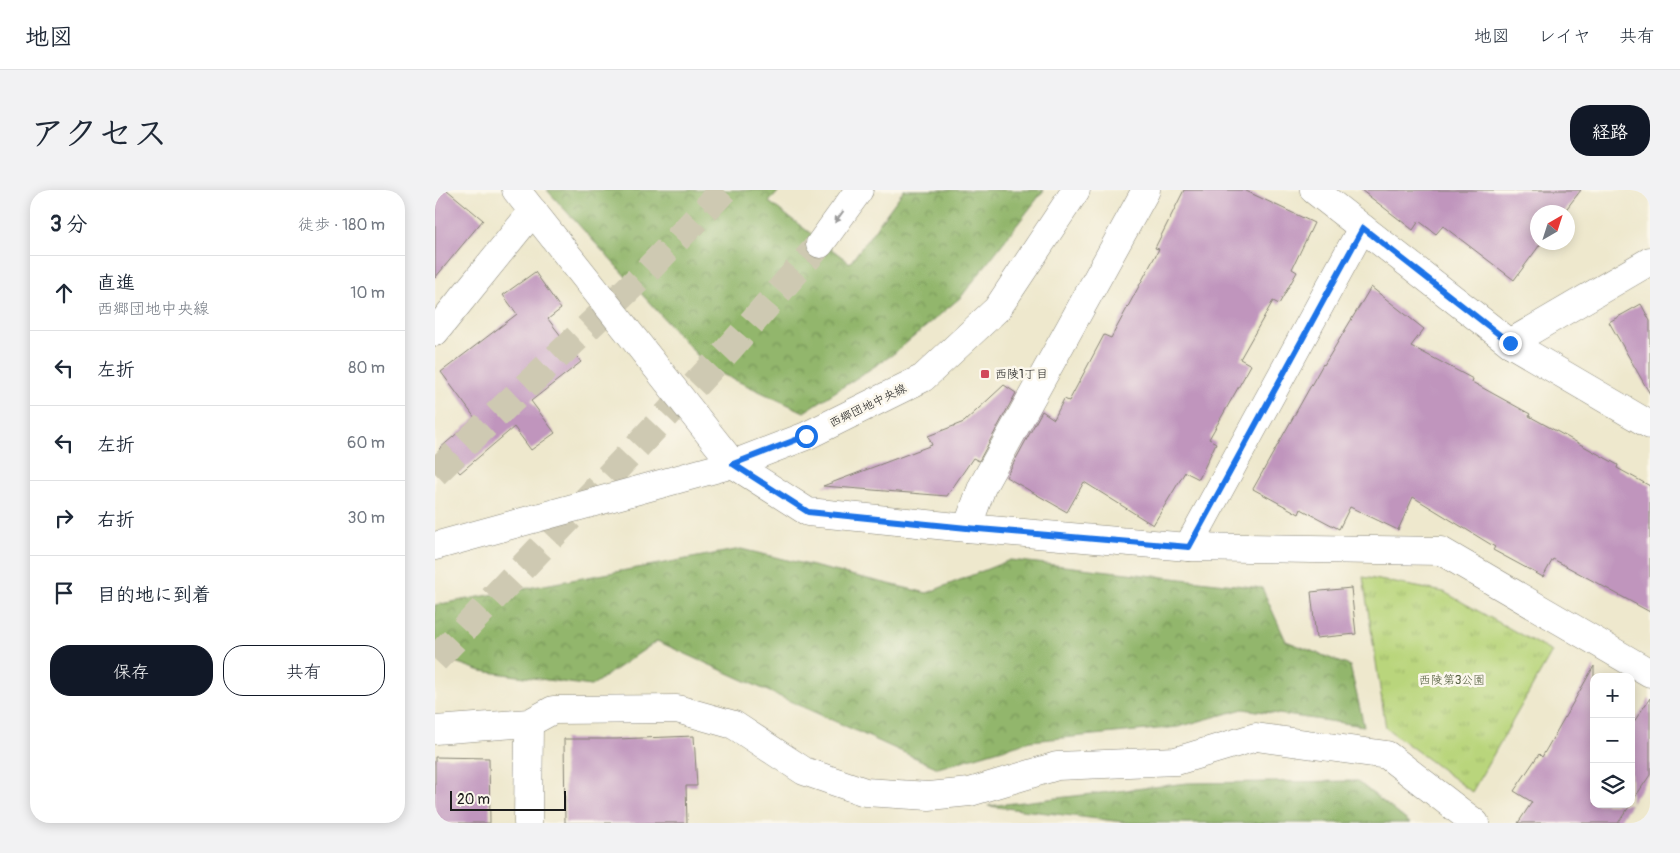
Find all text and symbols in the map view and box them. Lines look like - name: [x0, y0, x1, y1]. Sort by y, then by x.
- text: 地図: [25, 23, 73, 52]
- text: 地図: [1474, 25, 1510, 48]
- text: レイヤ: [1538, 25, 1591, 48]
- text: 共有: [1619, 25, 1655, 48]
- button: 経路: [1570, 105, 1650, 156]
- text: アクセス: [30, 112, 168, 156]
- north arrow: [1530, 205, 1575, 250]
- one-way arrow: [834, 210, 845, 223]
- text: 3 分: [50, 211, 87, 238]
- text: 徒歩 · 180 m: [298, 215, 385, 235]
- text: 直進: [97, 271, 135, 295]
- icon: ahead: [50, 279, 78, 307]
- text: 10 m: [350, 283, 385, 303]
- text: 西郷団地中央線: [97, 299, 209, 319]
- route end: [1499, 332, 1522, 355]
- icon: left: [50, 354, 78, 382]
- text: 左折: [97, 358, 135, 382]
- text: 80 m: [348, 358, 385, 378]
- place label: 西陵1丁目: [995, 367, 1048, 382]
- marker: 西陵1丁目: [979, 368, 991, 380]
- street label: 西郷団地中央線: [827, 381, 909, 431]
- route start: [795, 425, 818, 448]
- icon: left: [50, 429, 78, 457]
- text: 左折: [97, 433, 135, 457]
- text: 60 m: [347, 433, 385, 453]
- icon: right: [50, 504, 78, 532]
- text: 右折: [97, 508, 135, 532]
- text: 30 m: [347, 508, 385, 528]
- icon: arrive: [50, 579, 78, 607]
- text: 目的地に到着: [97, 583, 211, 607]
- button: 保存: [50, 645, 213, 696]
- button: 共有: [223, 645, 385, 696]
- park label: 西陵第3公園: [1419, 673, 1485, 688]
- map controls: [1590, 673, 1635, 808]
- button: +: [1590, 673, 1635, 718]
- button: −: [1590, 718, 1635, 763]
- button: layers: [1590, 763, 1635, 808]
- scale bar: [450, 788, 566, 811]
- text: 20 m: [457, 791, 490, 808]

